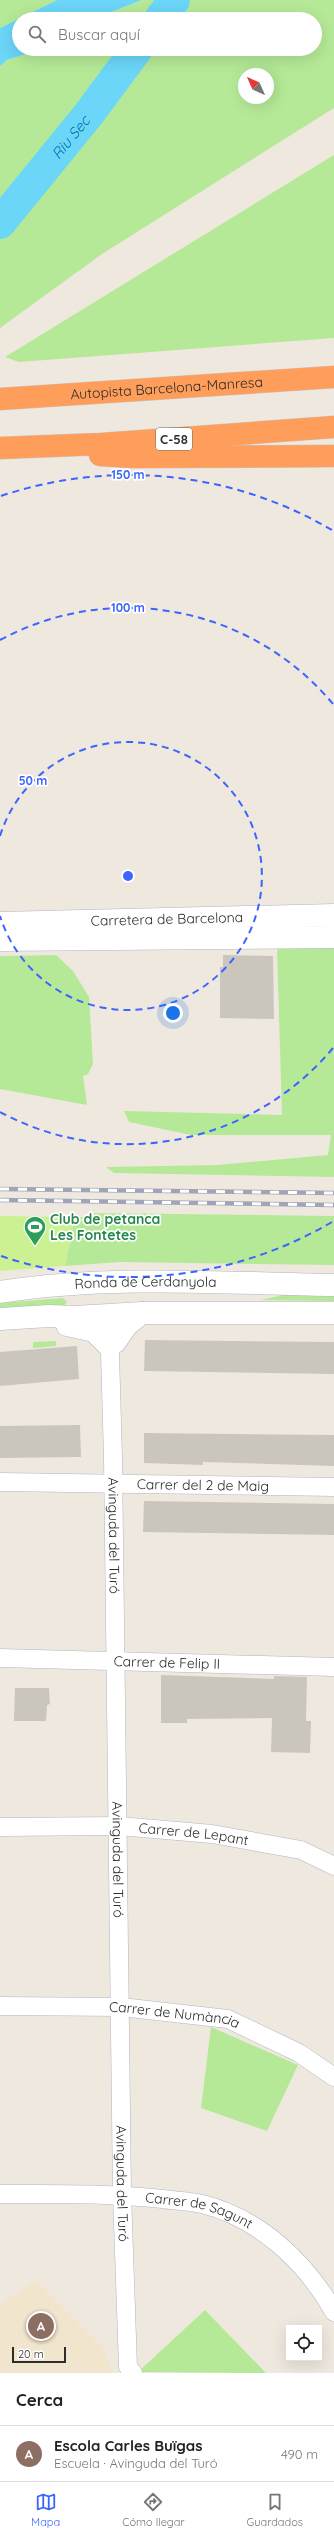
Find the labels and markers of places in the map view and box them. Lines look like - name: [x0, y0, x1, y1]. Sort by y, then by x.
- centre of rings: [121, 869, 135, 883]
- place label: Club de petanca Les Fontetes: [50, 1210, 160, 1244]
- sports icon: Club de petanca Les Fontetes: [22, 1214, 48, 1247]
- pin: A: [28, 2311, 54, 2341]

